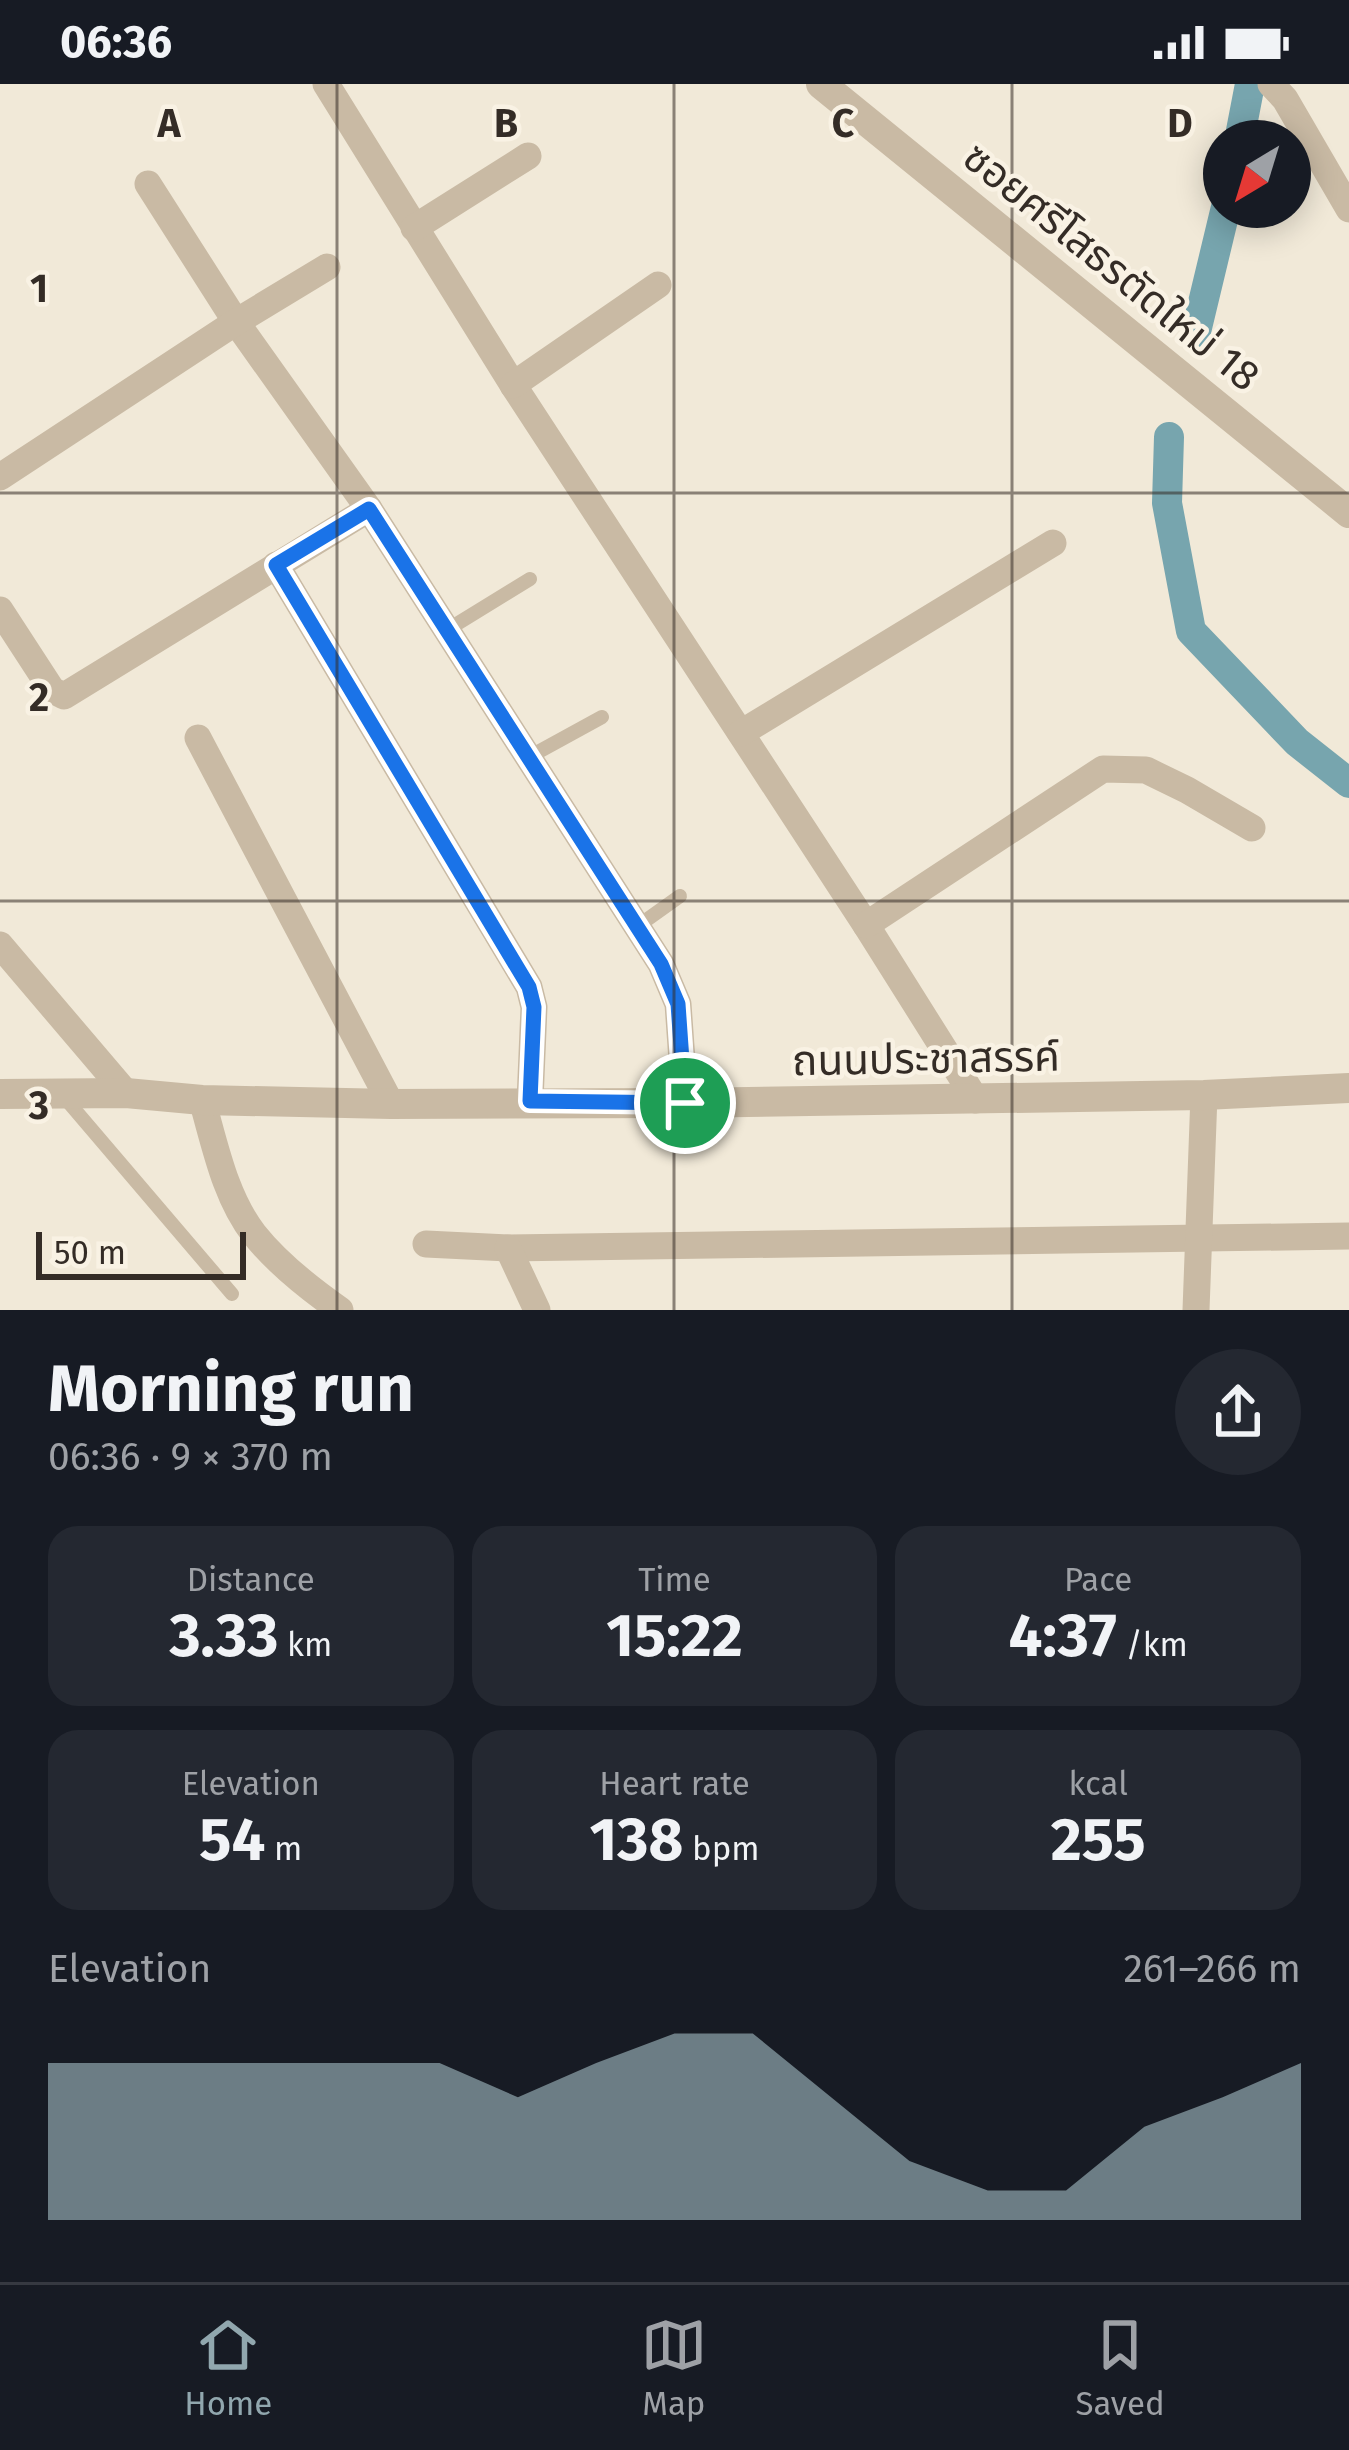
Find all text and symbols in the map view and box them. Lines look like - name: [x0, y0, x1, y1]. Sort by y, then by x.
- text: 06:36: [60, 15, 172, 69]
- text: A: [156, 101, 181, 147]
- text: B: [494, 101, 518, 147]
- text: C: [832, 101, 855, 147]
- text: D: [1167, 101, 1193, 147]
- north arrow: [1203, 120, 1311, 228]
- map controls: [1203, 120, 1311, 228]
- street label: ซอยศรีโสธรตัดใหม่ 18: [953, 132, 1270, 402]
- text: 1: [30, 266, 48, 312]
- text: 2: [29, 675, 49, 721]
- street label: ถนนประชาสรรค์: [792, 1032, 1060, 1086]
- pin: [634, 1052, 736, 1154]
- icon: arrive: [652, 1070, 718, 1136]
- text: 3: [28, 1083, 49, 1129]
- scale bar: [36, 1226, 246, 1279]
- text: 50 m: [54, 1233, 126, 1273]
- text: Morning run: [48, 1349, 414, 1428]
- button: share: [1175, 1349, 1301, 1475]
- text: 06:36 · 9 × 370 m: [48, 1434, 333, 1480]
- text: Distance: [187, 1560, 315, 1600]
- text: Time: [638, 1560, 711, 1600]
- text: Pace: [1064, 1560, 1132, 1600]
- text: 3.33: [169, 1600, 278, 1672]
- text: 15:22: [606, 1600, 743, 1672]
- text: 4:37: [1008, 1600, 1117, 1672]
- text: km: [278, 1625, 332, 1665]
- text: /km: [1117, 1625, 1188, 1665]
- text: Elevation: [182, 1764, 320, 1804]
- text: Heart rate: [599, 1764, 750, 1804]
- text: kcal: [1068, 1764, 1128, 1804]
- text: 54: [199, 1804, 265, 1876]
- text: 138: [589, 1804, 683, 1876]
- text: 255: [1051, 1804, 1146, 1876]
- text: m: [265, 1829, 302, 1869]
- text: bpm: [683, 1829, 760, 1869]
- text: Elevation: [48, 1946, 211, 1992]
- text: 261–266 m: [1123, 1946, 1301, 1992]
- tab: Home: [184, 2312, 272, 2424]
- tab: Map: [641, 2312, 707, 2424]
- tab: Saved: [1075, 2312, 1165, 2424]

